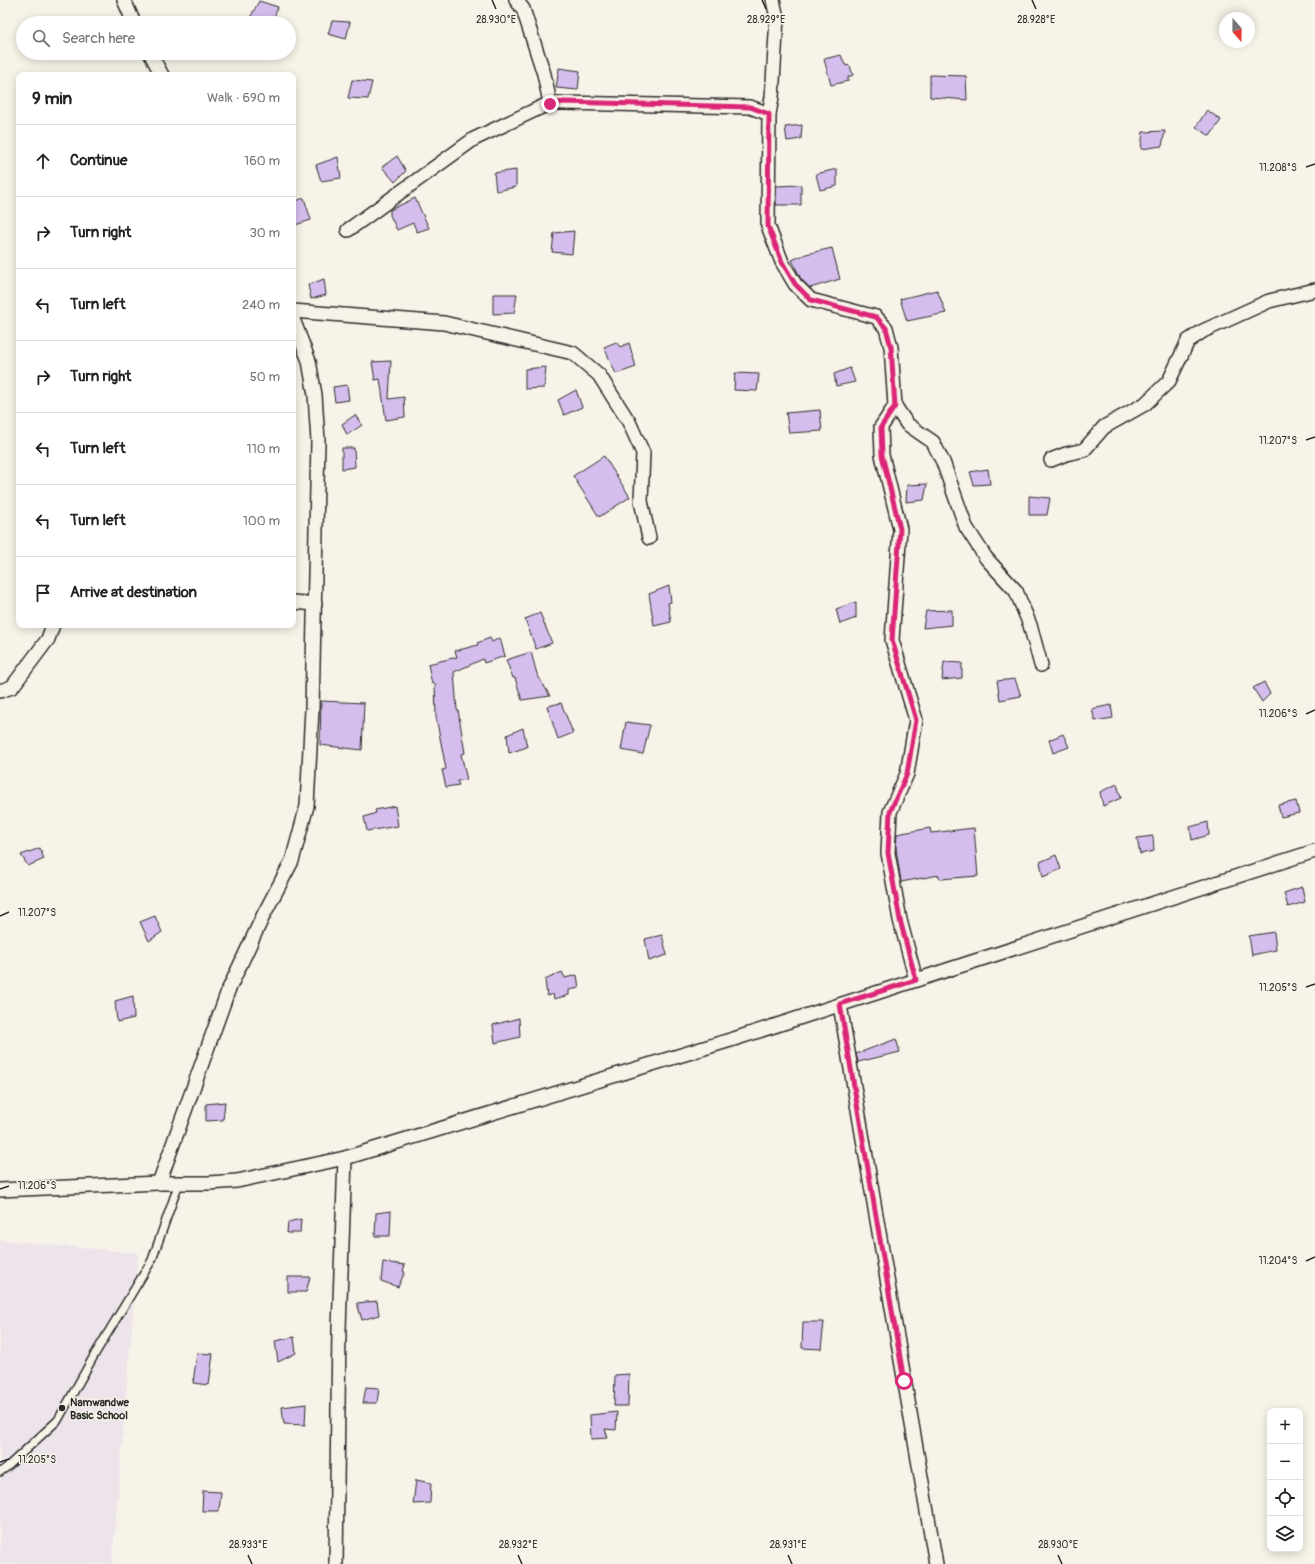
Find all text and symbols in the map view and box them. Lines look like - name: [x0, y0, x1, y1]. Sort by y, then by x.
- north arrow: [1219, 12, 1255, 48]
- text: 28.930°E: [476, 14, 516, 26]
- text: 28.929°E: [747, 14, 785, 26]
- text: 28.928°E: [1017, 14, 1055, 26]
- search box: [16, 16, 296, 60]
- icon: search: [30, 27, 52, 49]
- text: Search here: [62, 29, 135, 48]
- text: 9 min: [32, 88, 72, 109]
- text: Walk · 690 m: [207, 90, 280, 106]
- route end: [541, 95, 559, 113]
- icon: ahead: [32, 150, 54, 172]
- text: Continue: [70, 151, 128, 170]
- text: 160 m: [244, 153, 280, 169]
- text: 11.208°S: [1259, 162, 1297, 174]
- icon: right: [32, 222, 54, 244]
- text: Turn right: [70, 223, 131, 242]
- text: 30 m: [250, 225, 280, 241]
- icon: left: [32, 294, 54, 316]
- text: Turn left: [70, 295, 126, 314]
- text: 240 m: [242, 297, 280, 313]
- icon: right: [32, 366, 54, 388]
- text: Turn right: [70, 367, 131, 386]
- text: 50 m: [250, 369, 280, 385]
- text: 11.207°S: [1259, 435, 1297, 447]
- icon: left: [32, 438, 54, 460]
- text: Turn left: [70, 439, 126, 458]
- text: 110 m: [247, 441, 280, 457]
- icon: left: [32, 510, 54, 532]
- text: Turn left: [70, 511, 126, 530]
- text: 100 m: [243, 513, 280, 529]
- icon: arrive: [32, 582, 54, 604]
- text: Arrive at destination: [70, 583, 197, 602]
- text: 11.206°S: [1259, 708, 1297, 720]
- text: 11.207°S: [18, 907, 56, 919]
- text: 11.205°S: [1259, 982, 1297, 994]
- text: 11.206°S: [18, 1180, 56, 1192]
- text: 11.204°S: [1259, 1255, 1297, 1267]
- route start: [895, 1372, 913, 1390]
- place label: Namwandwe Basic School: [70, 1396, 130, 1422]
- marker: Namwandwe Basic School: [57, 1403, 67, 1413]
- map controls: [1267, 1408, 1303, 1552]
- button: +: [1267, 1408, 1303, 1444]
- button: −: [1267, 1444, 1303, 1480]
- text: 11.205°S: [18, 1454, 56, 1466]
- button: locate: [1267, 1480, 1303, 1516]
- button: layers: [1267, 1516, 1303, 1552]
- text: 28.933°E: [229, 1539, 267, 1551]
- text: 28.932°E: [499, 1539, 537, 1551]
- text: 28.931°E: [769, 1539, 807, 1551]
- text: 28.930°E: [1038, 1539, 1078, 1551]

